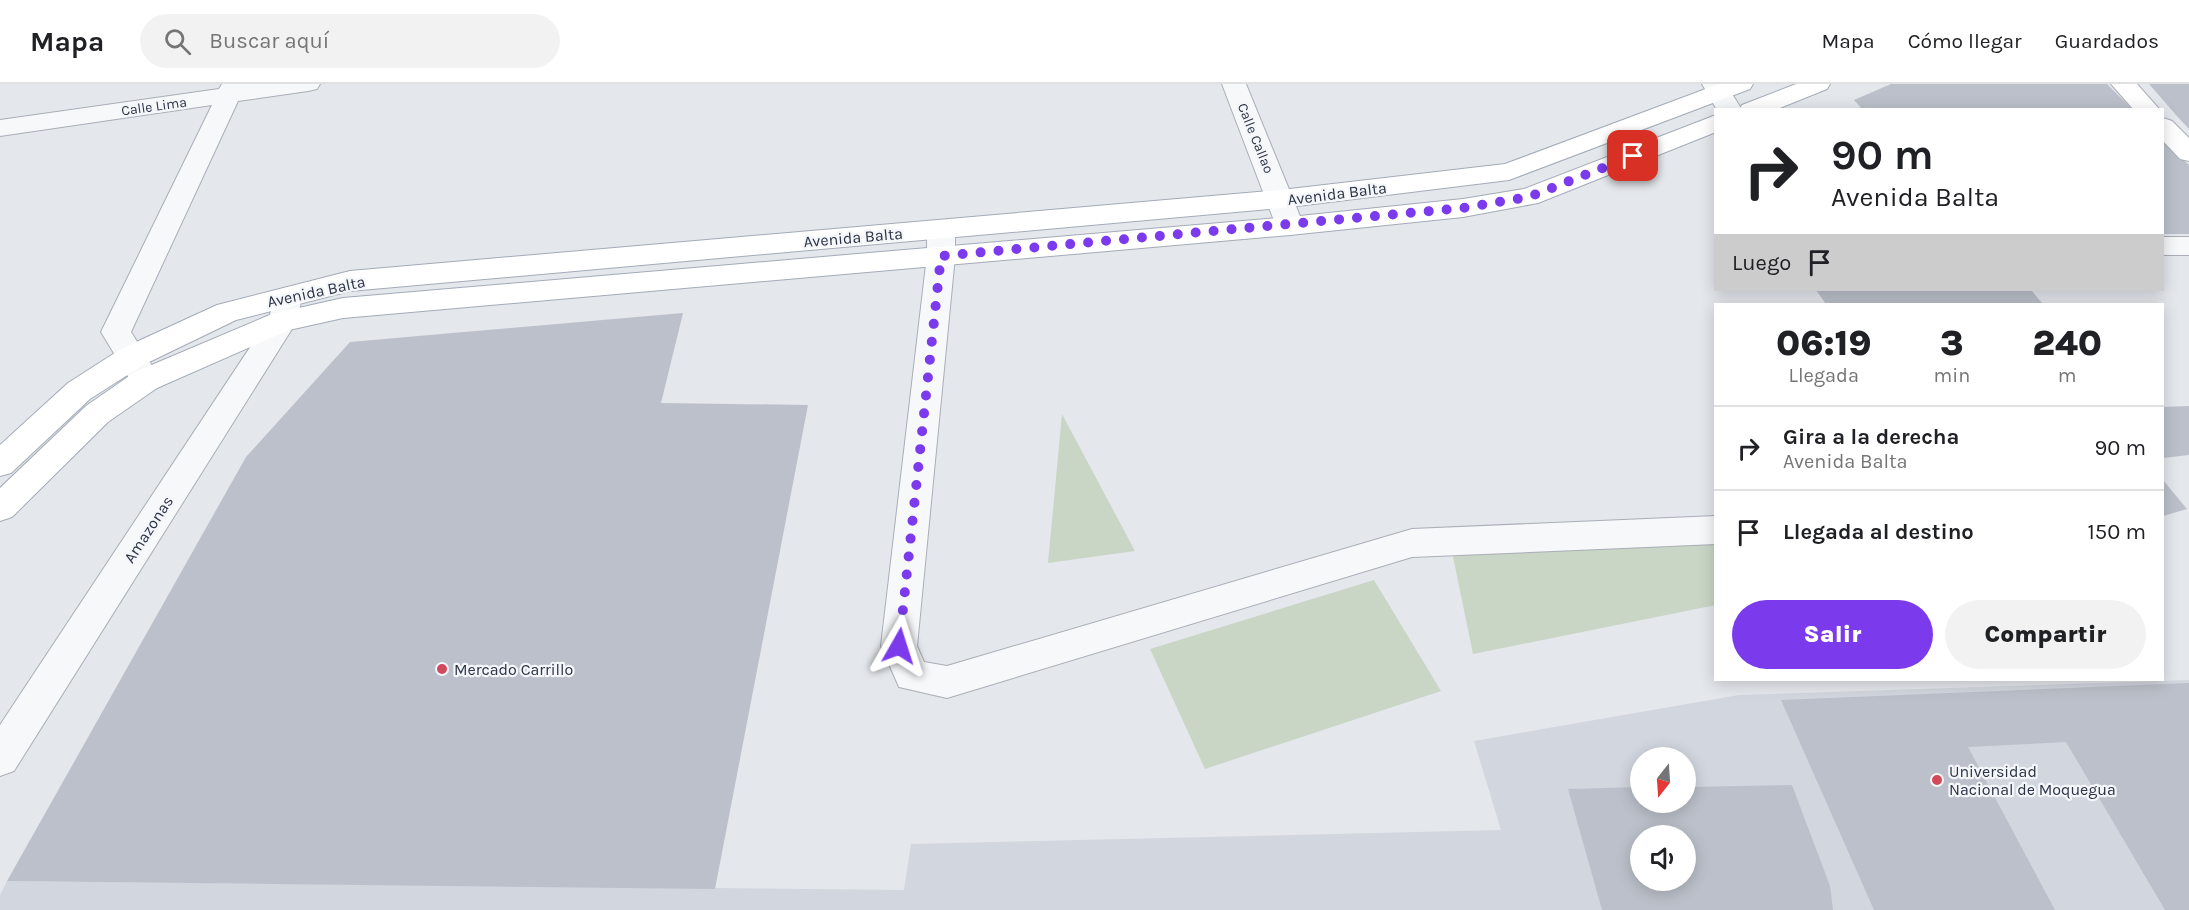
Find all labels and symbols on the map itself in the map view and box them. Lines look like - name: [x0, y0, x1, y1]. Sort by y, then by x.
- street label: Calle Lima: [120, 93, 188, 120]
- street label: Calle Callao: [1234, 101, 1277, 176]
- pin: [1607, 130, 1658, 181]
- street label: Avenida Balta: [1286, 178, 1388, 209]
- street label: Avenida Balta: [803, 224, 904, 251]
- street label: Avenida Balta: [265, 272, 367, 311]
- street label: Amazonas: [120, 492, 177, 566]
- position arrow: [867, 614, 931, 678]
- place label: Mercado Carrillo: [454, 660, 573, 679]
- marker: Mercado Carrillo: [435, 662, 449, 676]
- north arrow: [1630, 747, 1696, 813]
- place label: Universidad Nacional de Moquegua: [1949, 762, 2116, 799]
- marker: Universidad Nacional de Moquegua: [1930, 773, 1944, 787]

